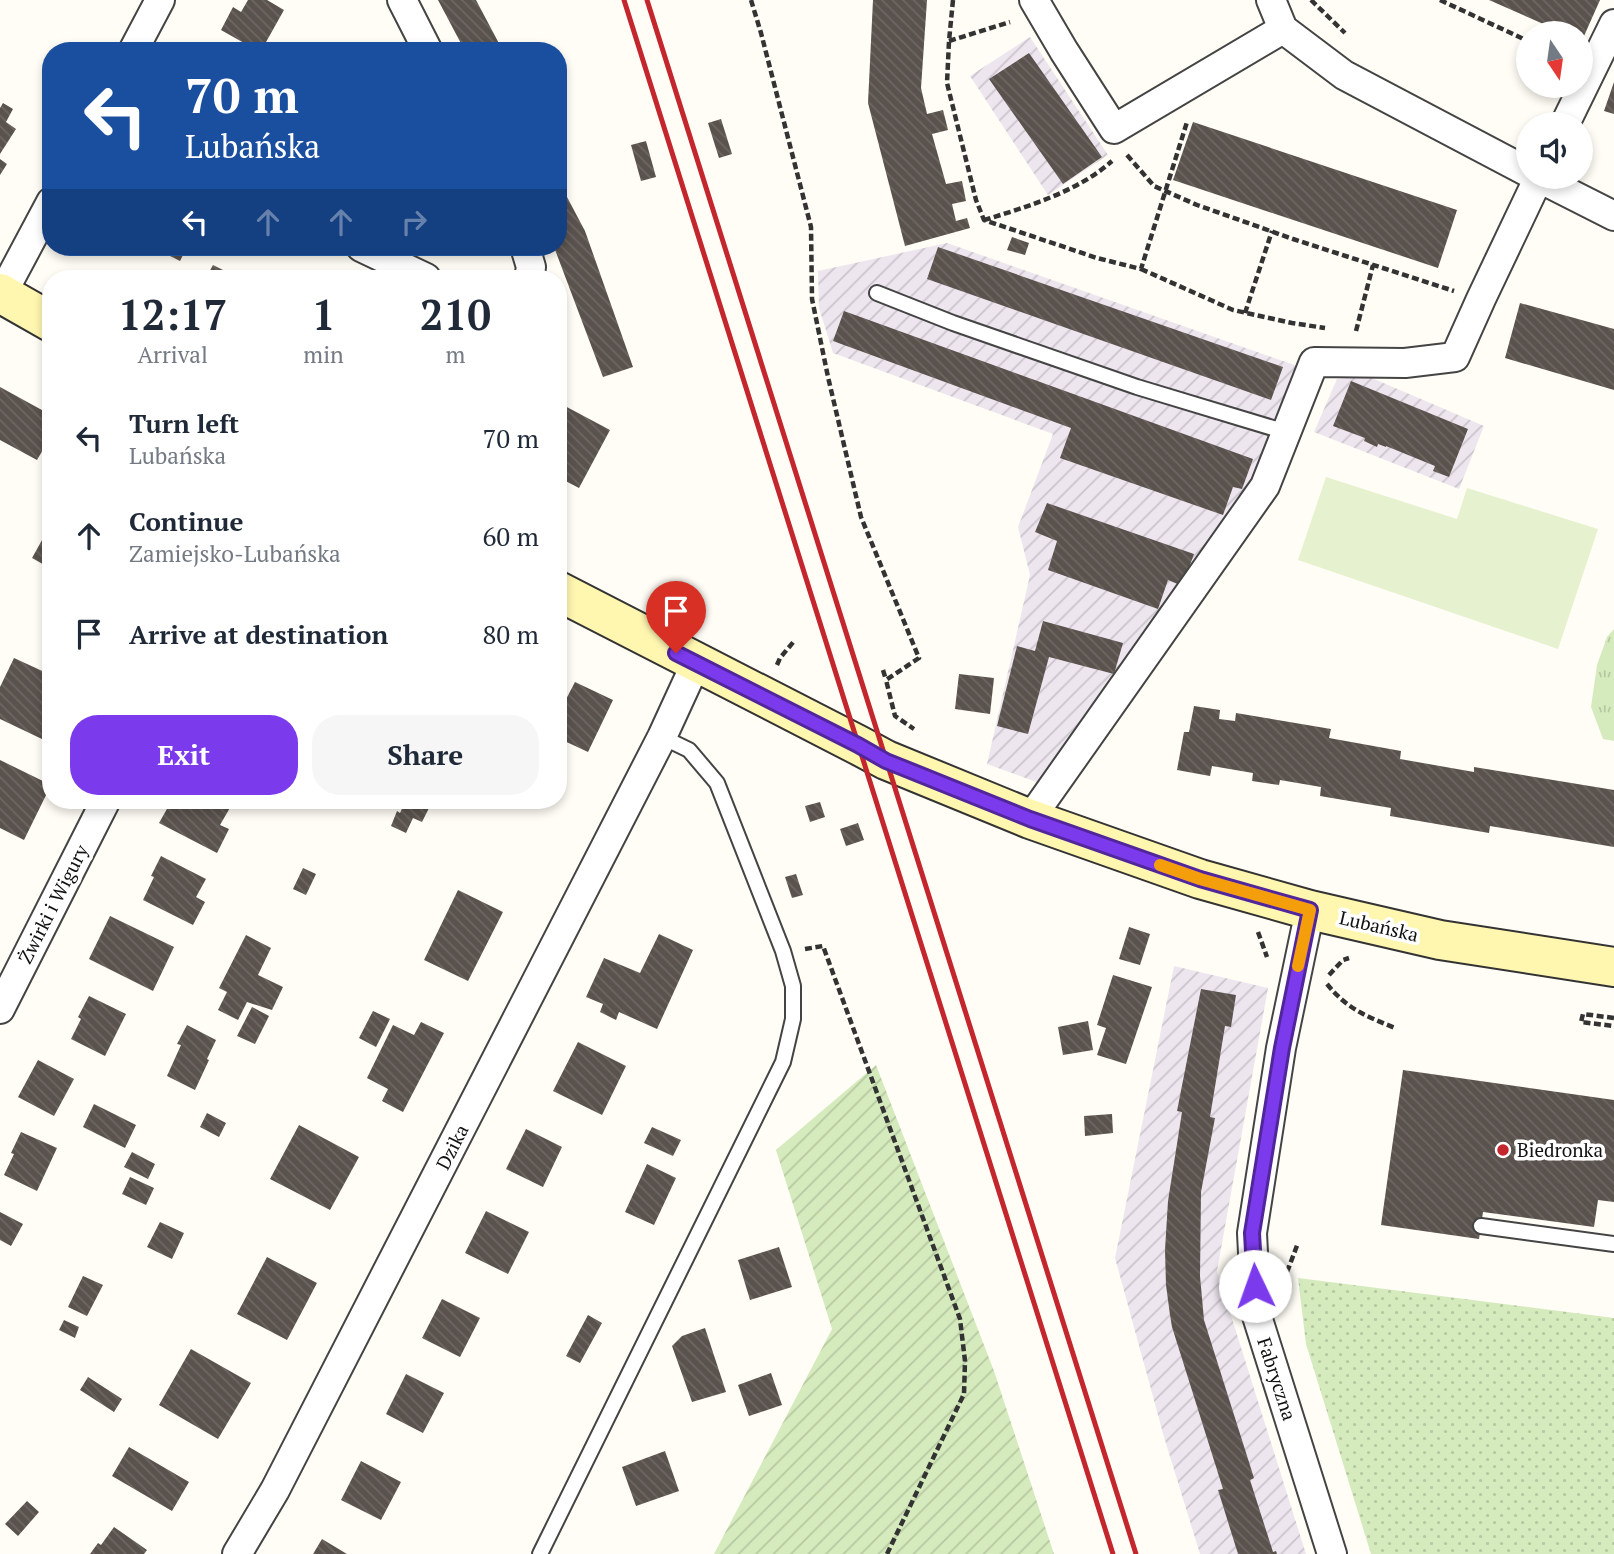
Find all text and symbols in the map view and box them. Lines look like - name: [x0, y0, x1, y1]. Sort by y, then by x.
- north arrow: [1516, 21, 1592, 98]
- map controls: [1516, 21, 1593, 189]
- text: 70 m: [185, 62, 299, 127]
- icon: left: [70, 70, 161, 161]
- button: sound: [1516, 112, 1593, 189]
- text: Lubańska: [185, 125, 320, 167]
- icon: left: [176, 203, 214, 241]
- icon: ahead: [249, 203, 287, 241]
- icon: ahead: [322, 203, 360, 241]
- icon: right: [395, 203, 433, 241]
- text: 12:17: [118, 286, 227, 342]
- text: 1: [312, 286, 335, 342]
- text: 210: [420, 286, 491, 342]
- text: Arrival: [137, 339, 208, 370]
- text: min: [303, 339, 344, 370]
- text: m: [445, 339, 465, 370]
- text: Turn left: [129, 406, 239, 440]
- icon: left: [70, 419, 108, 457]
- text: 70 m: [483, 421, 539, 455]
- text: Lubańska: [129, 440, 226, 471]
- text: Continue: [129, 504, 243, 538]
- icon: ahead: [70, 517, 108, 555]
- text: 60 m: [483, 519, 539, 553]
- text: Zamiejsko-Lubańska: [129, 538, 341, 569]
- pin: [646, 581, 706, 653]
- icon: arrive: [657, 592, 695, 630]
- icon: arrive: [70, 615, 108, 653]
- text: Arrive at destination: [129, 617, 388, 651]
- text: 80 m: [483, 617, 539, 651]
- button: Exit: [70, 715, 298, 795]
- button: Share: [312, 715, 539, 795]
- street label: Żwirki i Wigury: [12, 840, 93, 967]
- street label: Lubańska: [1337, 904, 1421, 947]
- street label: Dzika: [430, 1120, 474, 1174]
- place label: Biedronka: [1517, 1137, 1603, 1162]
- marker: Biedronka: [1495, 1142, 1511, 1158]
- position arrow: [1218, 1249, 1292, 1323]
- street label: Fabryczna: [1252, 1334, 1303, 1424]

